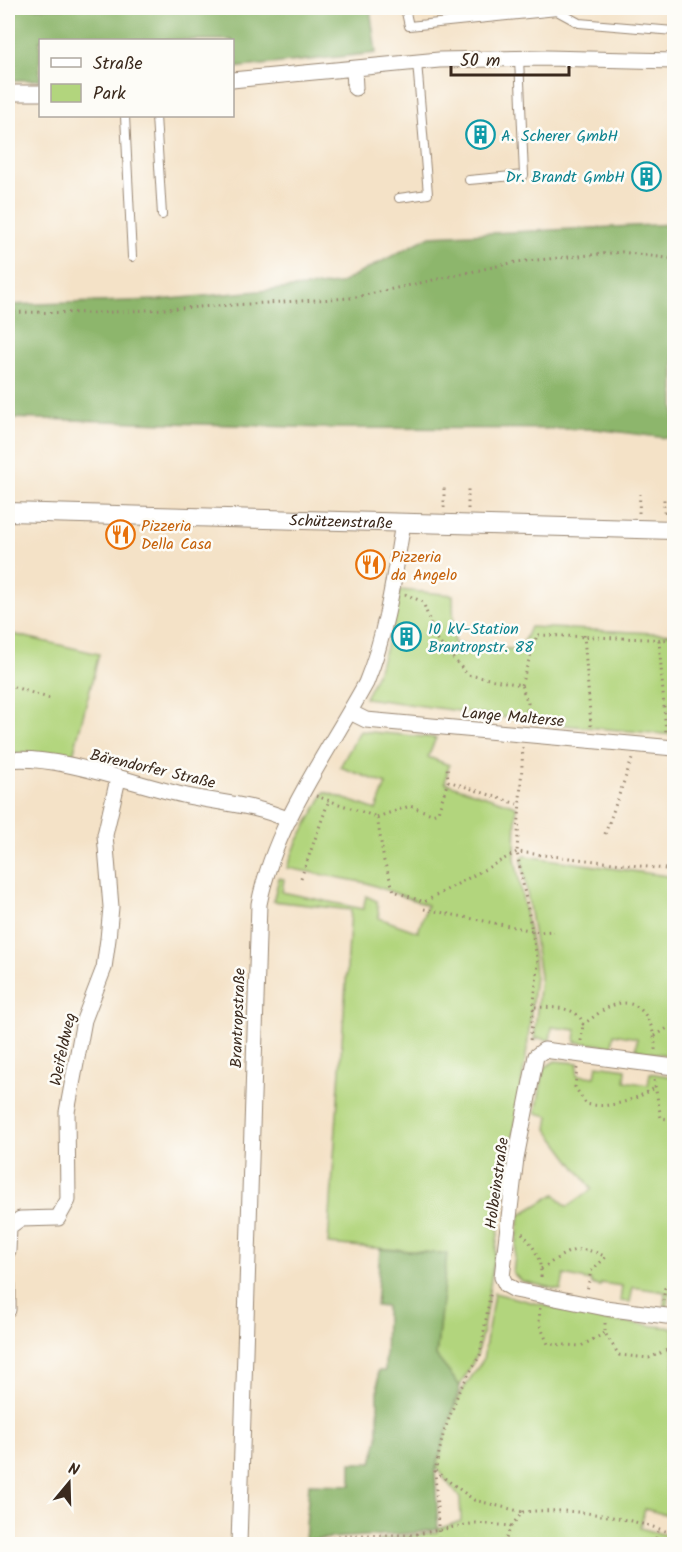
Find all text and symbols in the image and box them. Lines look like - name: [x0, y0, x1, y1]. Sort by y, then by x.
- legend: [39, 39, 234, 117]
- scale bar: [451, 39, 570, 77]
- text: 50 m: [460, 47, 500, 76]
- text: Straße: [93, 50, 143, 79]
- text: Park: [93, 80, 126, 109]
- building icon: A. Scherer GmbH: [464, 119, 496, 151]
- place label: A. Scherer GmbH: [501, 124, 618, 149]
- building icon: Dr. Brandt GmbH: [630, 160, 662, 192]
- place label: Dr. Brandt GmbH: [505, 165, 625, 190]
- street label: Schützenstraße: [289, 509, 393, 536]
- place label: Pizzeria Della Casa: [141, 514, 212, 557]
- restaurant icon: Pizzeria Della Casa: [104, 518, 136, 550]
- place label: Pizzeria da Angelo: [391, 545, 457, 588]
- restaurant icon: Pizzeria da Angelo: [354, 549, 386, 581]
- place label: 10 kV-Station Brantropstr. 88: [428, 617, 534, 660]
- building icon: 10 kV-Station Brantropstr. 88: [391, 621, 423, 653]
- street label: Lange Malterse: [461, 701, 565, 734]
- street label: Bärendorfer Straße: [87, 743, 218, 796]
- street label: Brantropstraße: [224, 968, 253, 1069]
- street label: Weifeldweg: [44, 1010, 83, 1088]
- street label: Holbeinstraße: [479, 1136, 516, 1231]
- north arrow: [39, 1453, 99, 1513]
- text: N: [65, 1457, 82, 1484]

